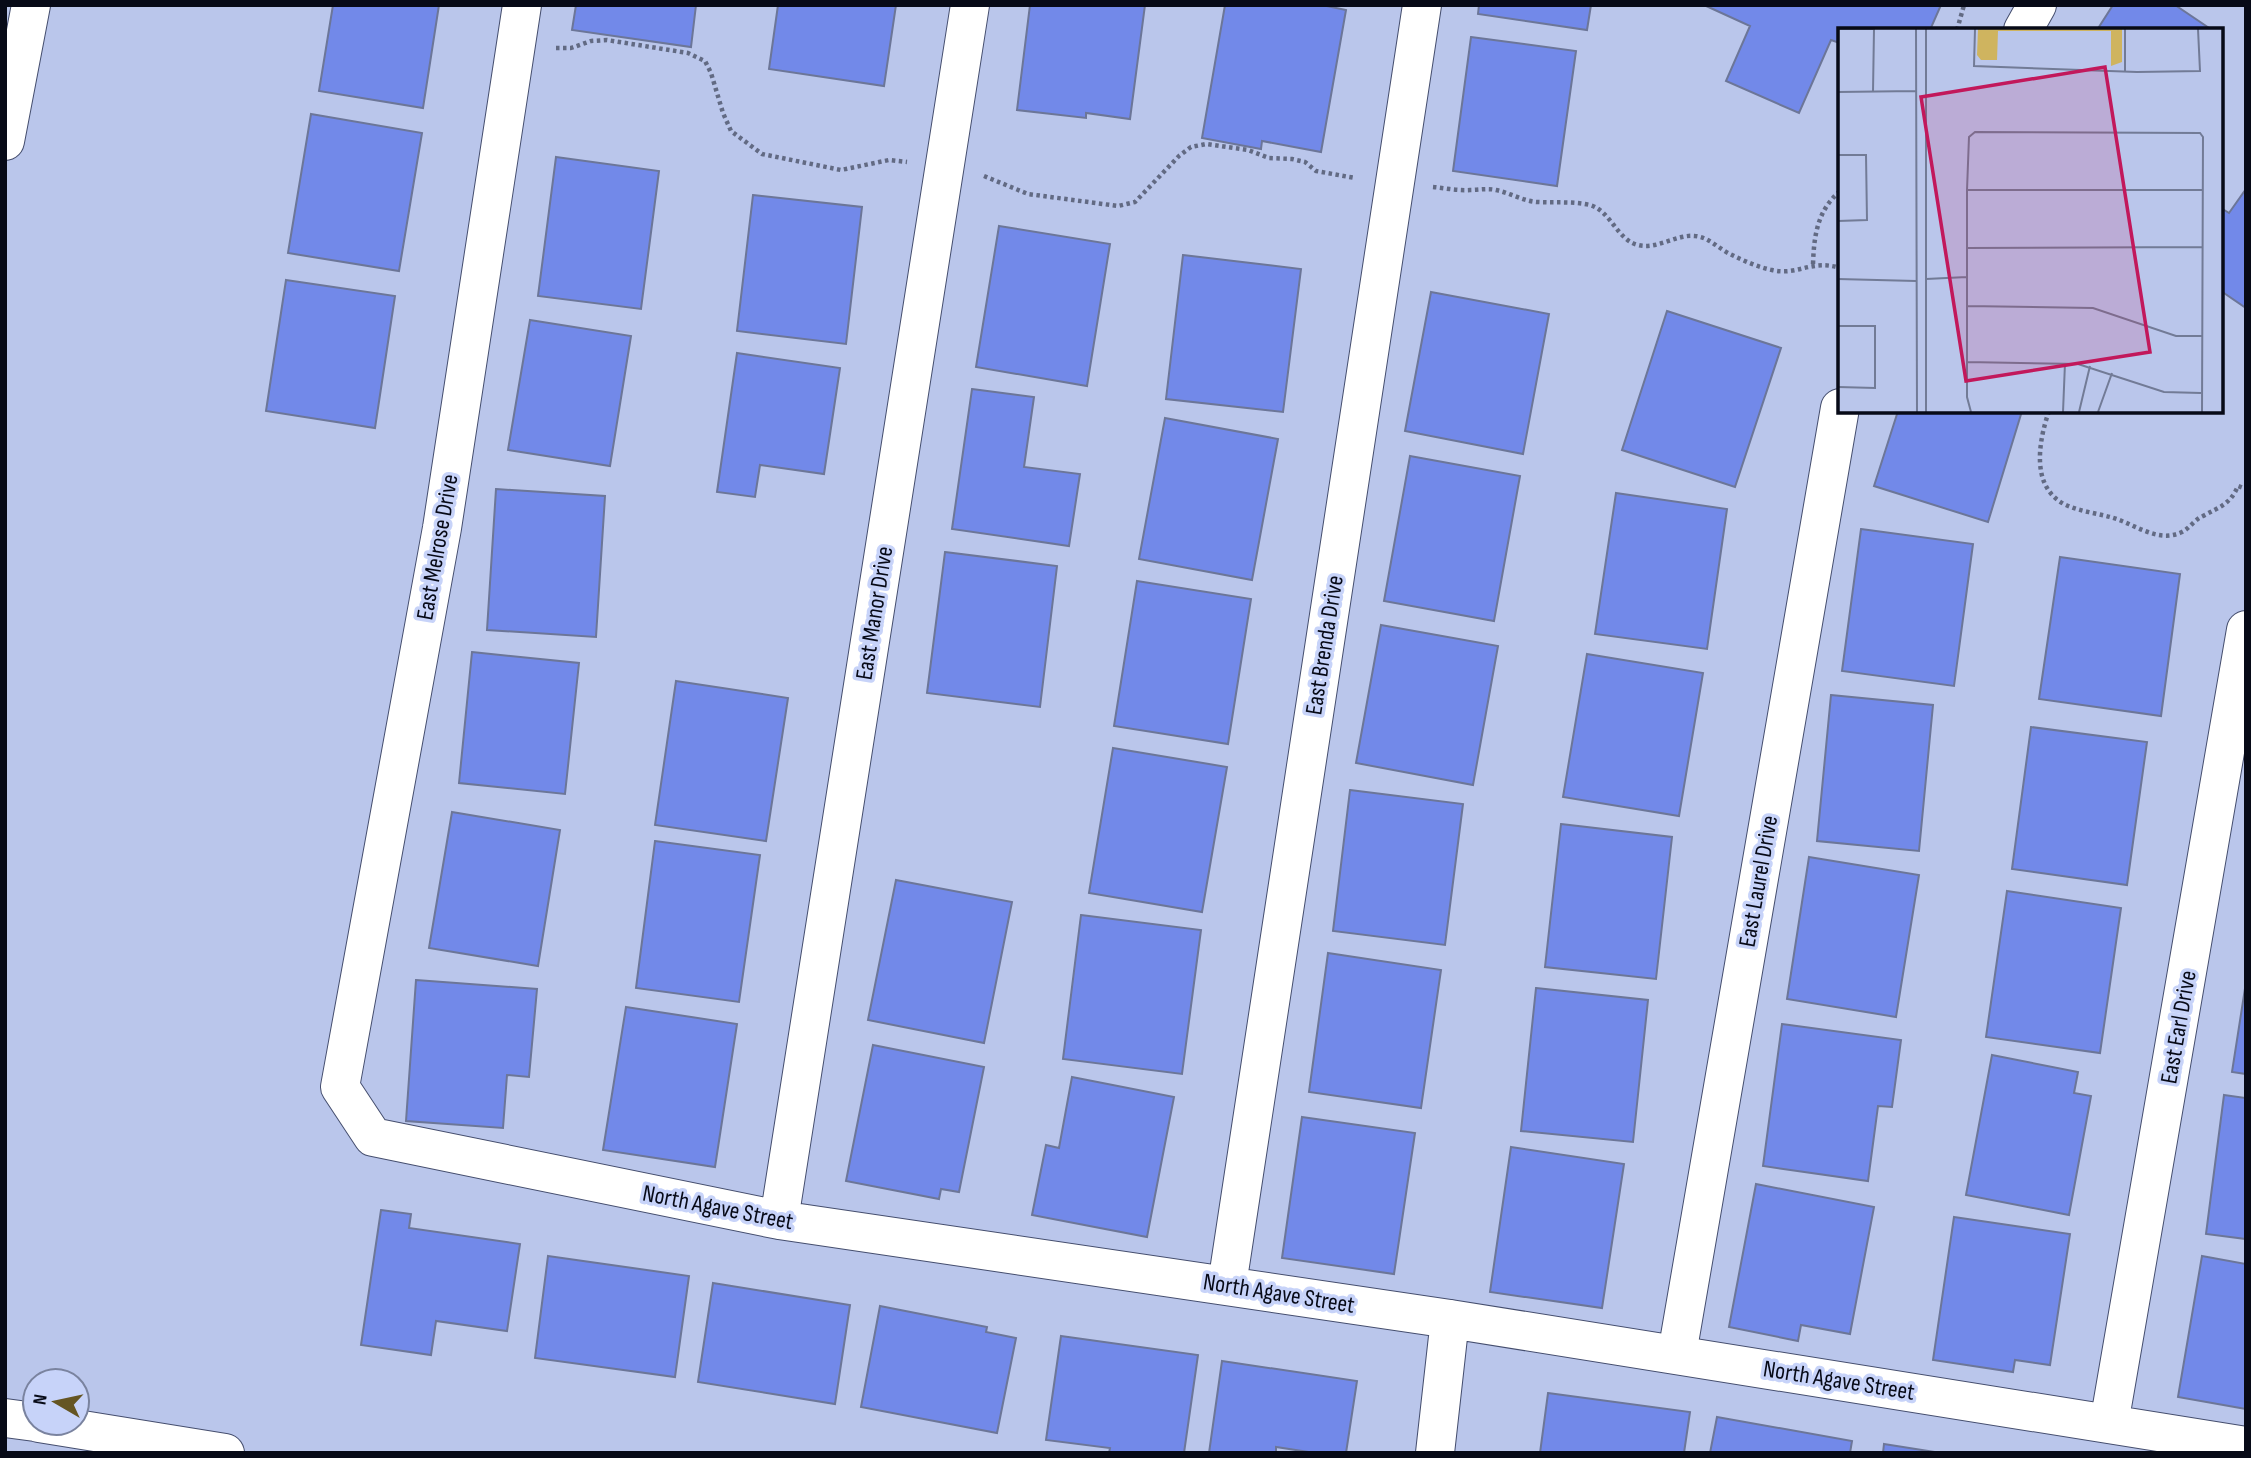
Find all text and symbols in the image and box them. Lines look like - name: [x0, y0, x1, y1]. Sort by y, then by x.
- inset map: [1838, 28, 2223, 413]
- street label: East Melrose Drive: [410, 472, 465, 622]
- street label: East Manor Drive: [850, 544, 899, 682]
- street label: East Brenda Drive: [1299, 573, 1350, 717]
- street label: East Laurel Drive: [1733, 813, 1784, 949]
- street label: East Earl Drive: [2154, 968, 2203, 1086]
- street label: North Agave Street: [640, 1179, 796, 1236]
- street label: North Agave Street: [1201, 1267, 1357, 1320]
- street label: North Agave Street: [1761, 1354, 1917, 1407]
- north arrow: [21, 1367, 91, 1437]
- text: N: [29, 1393, 53, 1406]

